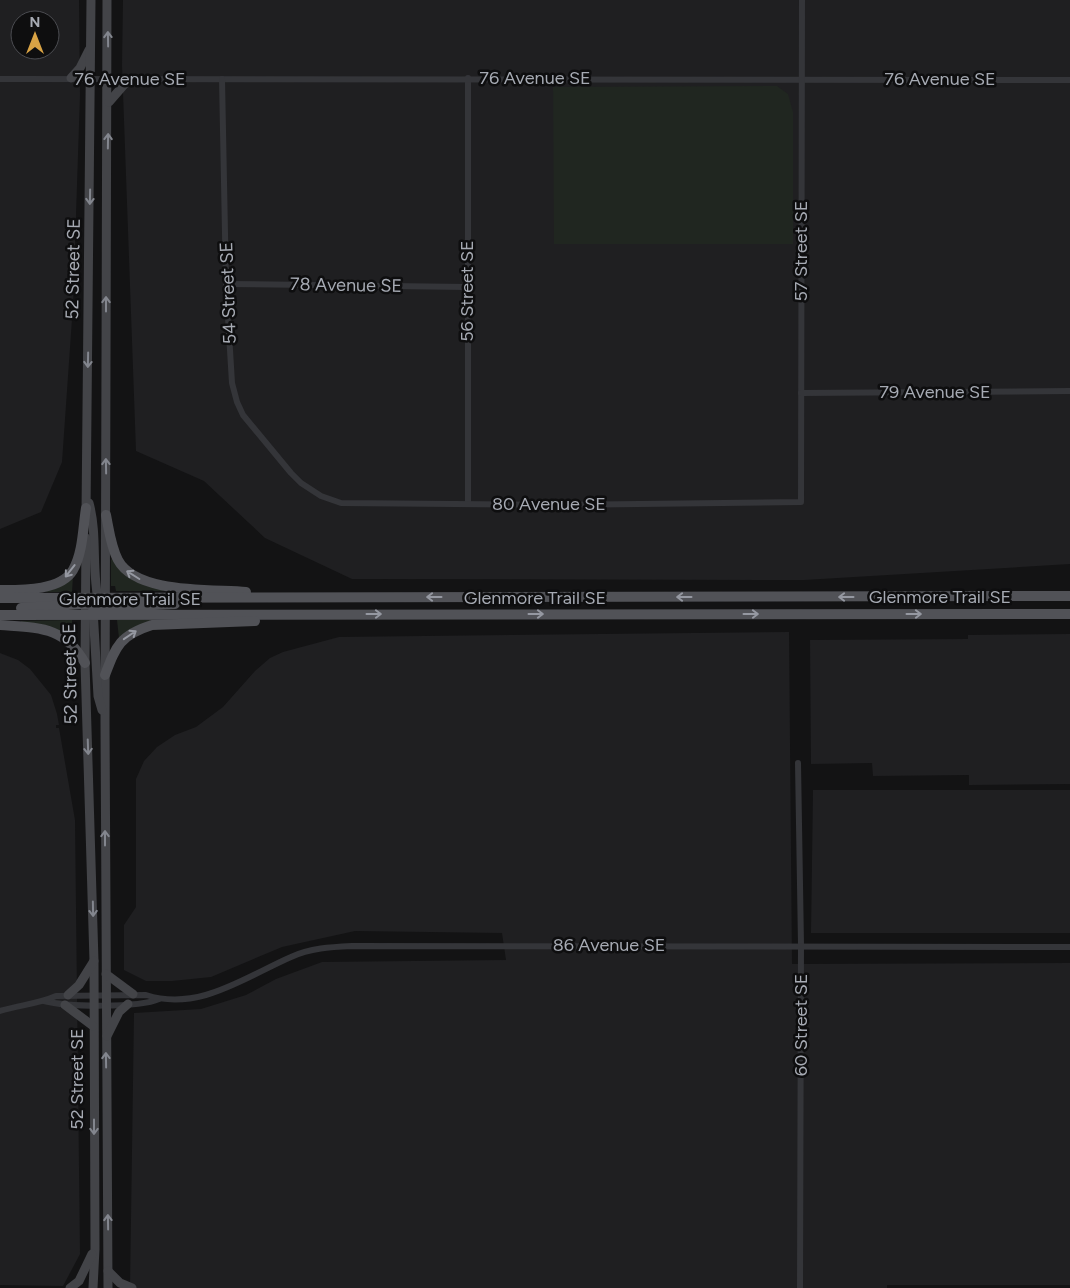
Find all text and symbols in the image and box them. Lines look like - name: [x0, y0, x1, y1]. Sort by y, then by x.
- north arrow: [10, 10, 60, 60]
- text: N: [30, 14, 40, 31]
- one-way arrow: [103, 32, 113, 48]
- street label: 76 Avenue SE: [479, 67, 591, 89]
- street label: 76 Avenue SE: [74, 68, 186, 90]
- street label: 76 Avenue SE: [884, 68, 996, 90]
- one-way arrow: [103, 133, 113, 150]
- one-way arrow: [85, 189, 95, 205]
- street label: 57 Street SE: [790, 200, 812, 302]
- street label: 52 Street SE: [61, 218, 85, 320]
- street label: 56 Street SE: [456, 240, 478, 342]
- street label: 54 Street SE: [215, 241, 241, 345]
- street label: 78 Avenue SE: [290, 273, 402, 297]
- one-way arrow: [101, 296, 111, 312]
- one-way arrow: [83, 351, 93, 367]
- street label: 79 Avenue SE: [879, 381, 991, 403]
- one-way arrow: [101, 458, 110, 474]
- street label: 80 Avenue SE: [492, 493, 606, 515]
- one-way arrow: [65, 565, 76, 578]
- one-way arrow: [127, 569, 141, 579]
- street label: Glenmore Trail SE: [869, 586, 1011, 608]
- street label: Glenmore Trail SE: [464, 587, 606, 609]
- street label: Glenmore Trail SE: [59, 588, 201, 610]
- one-way arrow: [426, 592, 442, 602]
- one-way arrow: [676, 592, 692, 602]
- one-way arrow: [839, 592, 855, 602]
- one-way arrow: [366, 609, 382, 619]
- one-way arrow: [528, 609, 544, 619]
- one-way arrow: [743, 609, 759, 619]
- one-way arrow: [906, 609, 922, 619]
- street label: 52 Street SE: [58, 623, 82, 725]
- one-way arrow: [122, 630, 136, 640]
- one-way arrow: [83, 738, 93, 754]
- one-way arrow: [100, 830, 110, 846]
- one-way arrow: [88, 901, 97, 917]
- street label: 86 Avenue SE: [553, 934, 665, 956]
- street label: 60 Street SE: [790, 974, 812, 1076]
- street label: 52 Street SE: [66, 1028, 88, 1130]
- one-way arrow: [101, 1052, 111, 1068]
- one-way arrow: [89, 1118, 99, 1135]
- one-way arrow: [103, 1215, 112, 1231]

